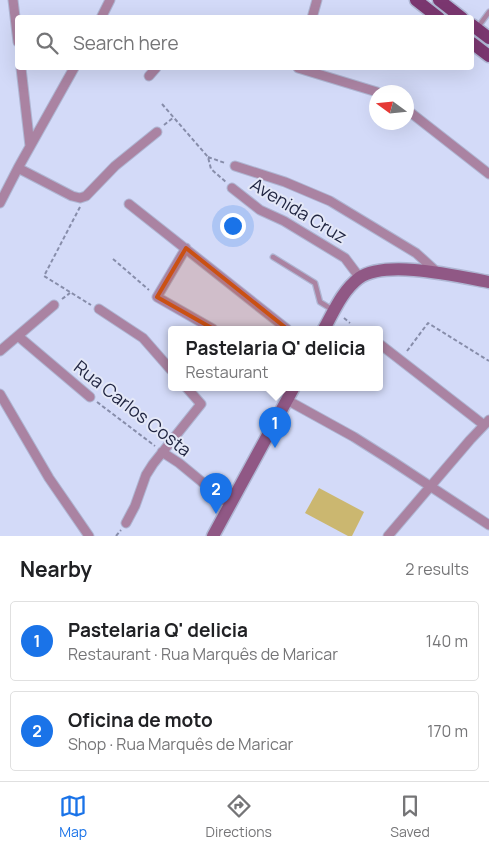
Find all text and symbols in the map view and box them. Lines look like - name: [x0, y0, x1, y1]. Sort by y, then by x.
- search box: [15, 15, 474, 70]
- icon: search: [33, 29, 61, 57]
- text: Search here: [73, 30, 179, 56]
- north arrow: [369, 85, 414, 130]
- street label: Avenida Cruz: [246, 172, 352, 248]
- your location: [220, 213, 246, 239]
- popup: [168, 326, 383, 391]
- text: Pastelaria Q' delicia: [186, 335, 365, 361]
- street label: Rua Carlos Costa: [69, 355, 197, 461]
- text: Restaurant: [186, 361, 268, 383]
- pin: 1: [259, 407, 291, 448]
- pin: 2: [200, 473, 232, 514]
- text: Nearby: [20, 555, 92, 583]
- text: 2 results: [405, 558, 469, 580]
- text: Pastelaria Q' delicia: [68, 617, 248, 643]
- text: 1: [33, 630, 41, 652]
- text: 140 m: [426, 630, 468, 652]
- text: Restaurant · Rua Marquês de Maricar: [68, 643, 338, 665]
- text: Oficina de moto: [68, 707, 213, 733]
- text: 2: [32, 720, 42, 742]
- text: 170 m: [427, 720, 468, 742]
- text: Shop · Rua Marquês de Maricar: [68, 733, 293, 755]
- tab: Map: [59, 792, 87, 841]
- tab: Directions: [206, 792, 272, 841]
- tab: Saved: [390, 792, 430, 841]

